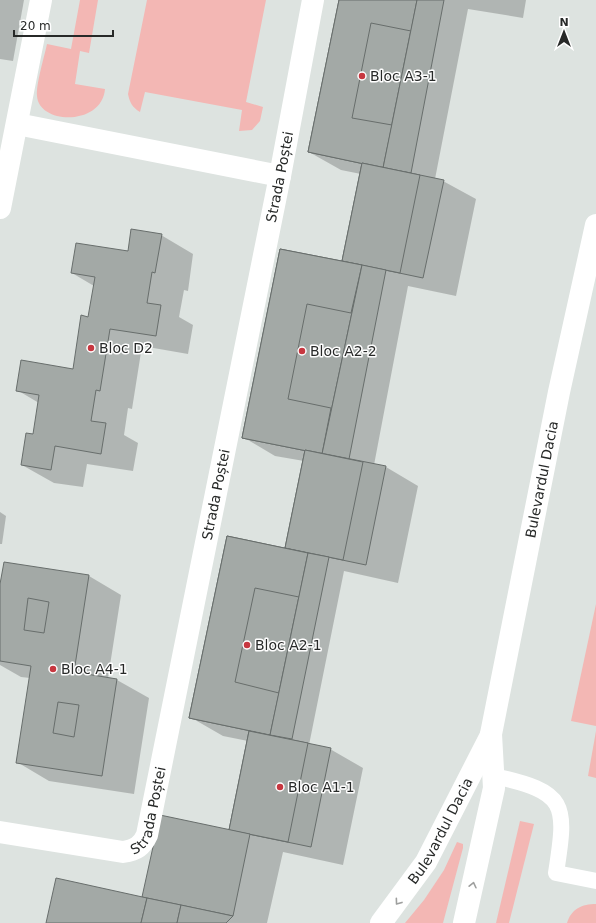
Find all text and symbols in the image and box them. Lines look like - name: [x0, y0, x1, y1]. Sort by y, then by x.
- scale bar: [14, 12, 113, 38]
- north arrow: [544, 12, 584, 52]
- text: N: [559, 16, 569, 29]
- text: 20 m: [20, 19, 51, 33]
- place label: Bloc A3-1: [370, 68, 437, 84]
- marker: Bloc A3-1: [357, 71, 367, 81]
- street label: Strada Poștei: [263, 130, 296, 224]
- place label: Bloc D2: [99, 340, 153, 356]
- marker: Bloc D2: [86, 343, 96, 353]
- place label: Bloc A2-2: [310, 343, 377, 359]
- marker: Bloc A2-2: [297, 346, 307, 356]
- street label: Bulevardul Dacia: [522, 419, 561, 539]
- street label: Strada Poștei: [199, 448, 233, 541]
- place label: Bloc A2-1: [255, 637, 322, 653]
- marker: Bloc A2-1: [242, 640, 252, 650]
- place label: Bloc A4-1: [61, 661, 128, 677]
- marker: Bloc A4-1: [48, 664, 58, 674]
- street label: Strada Poștei: [128, 765, 169, 858]
- street label: Bulevardul Dacia: [405, 775, 476, 887]
- place label: Bloc A1-1: [288, 779, 355, 795]
- marker: Bloc A1-1: [275, 782, 285, 792]
- one-way arrow: [468, 882, 476, 888]
- one-way arrow: [396, 898, 403, 905]

